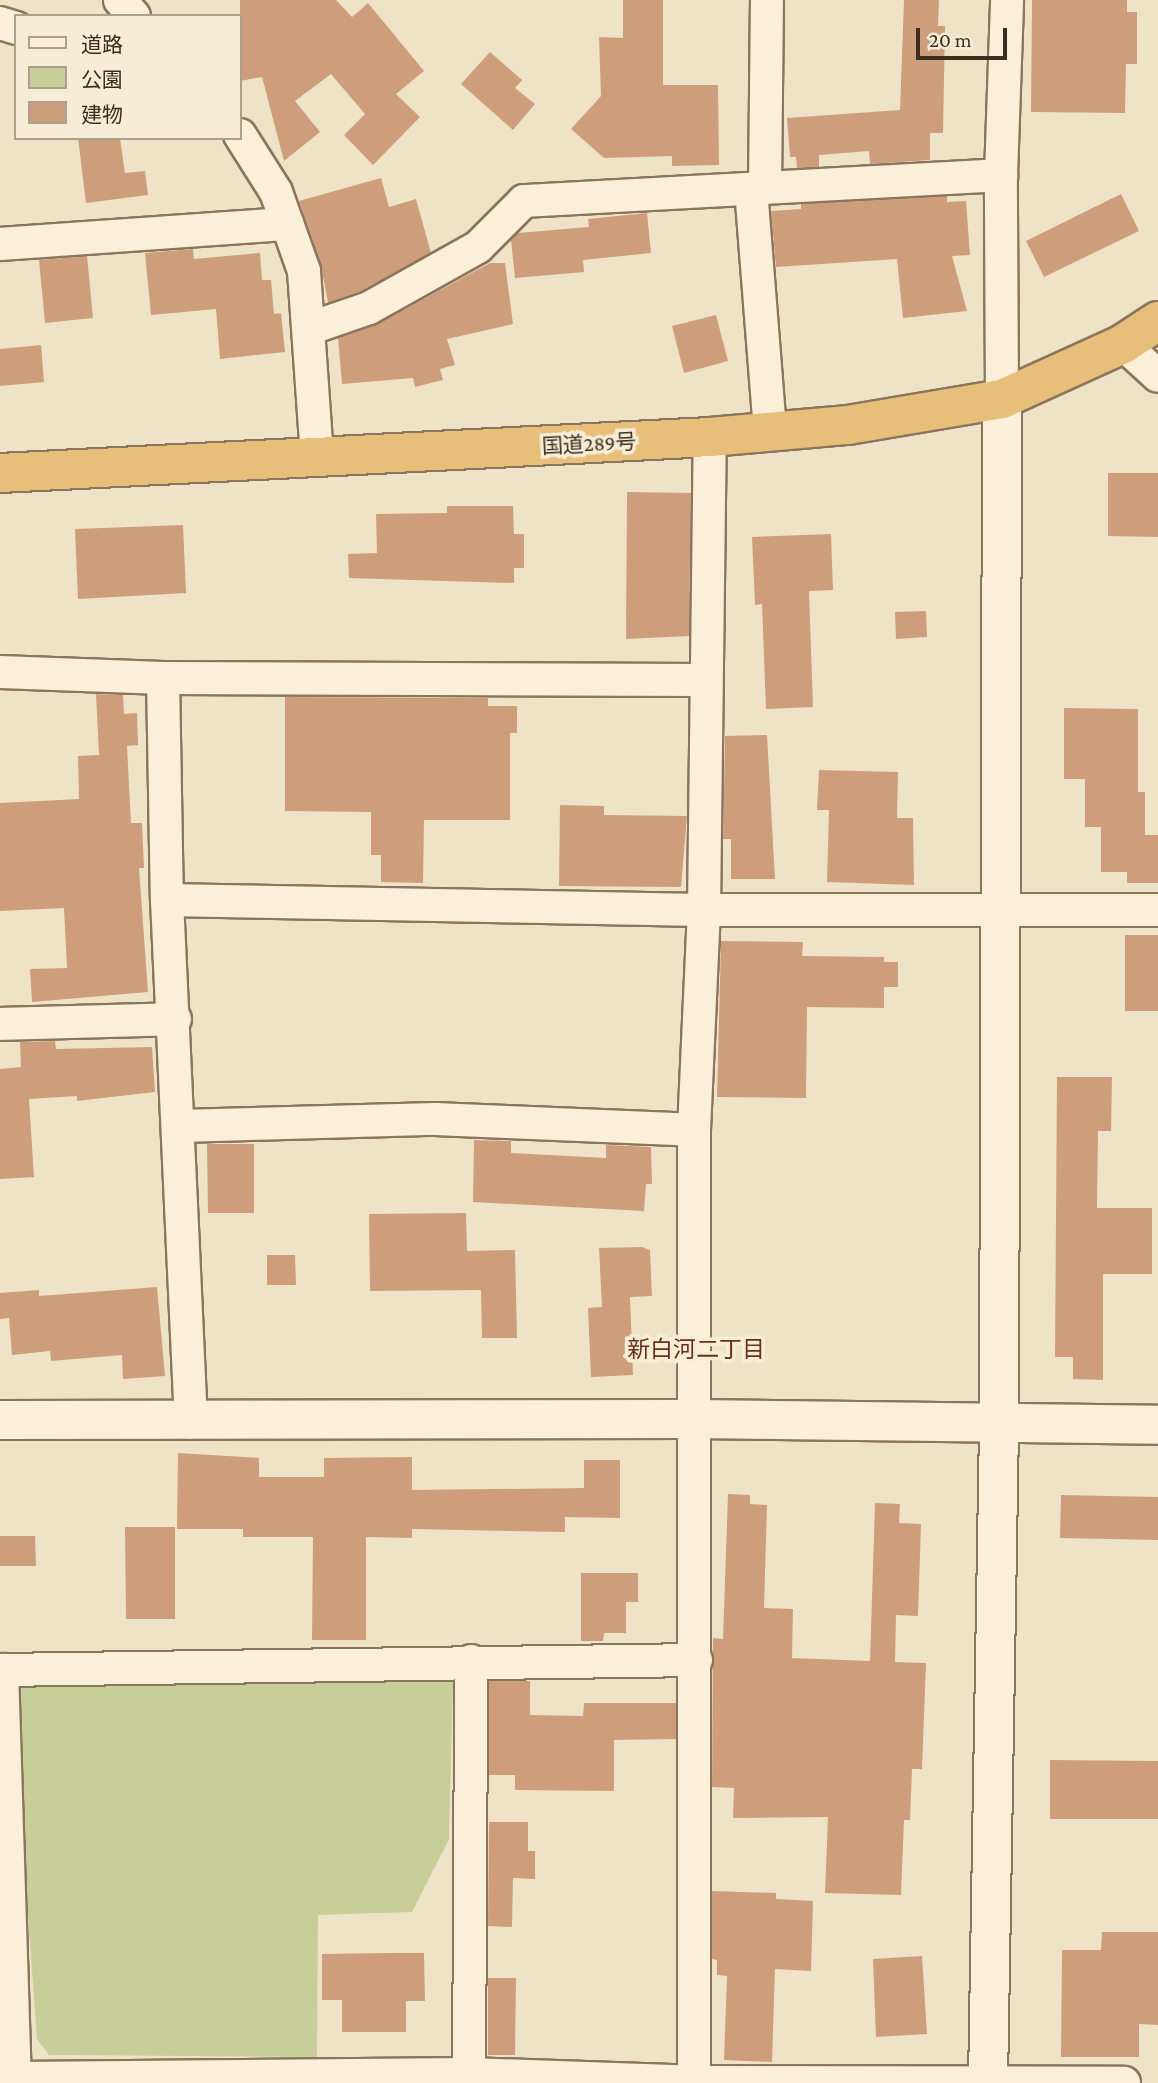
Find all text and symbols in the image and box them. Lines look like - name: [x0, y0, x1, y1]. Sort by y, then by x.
- legend: [14, 14, 242, 140]
- scale bar: [920, 14, 1011, 58]
- text: 20 m: [929, 28, 972, 52]
- text: 道路: [81, 33, 123, 57]
- text: 公園: [81, 68, 123, 92]
- text: 建物: [81, 103, 123, 127]
- street label: 国道289号: [541, 429, 637, 459]
- district label: 新白河二丁目: [627, 1335, 765, 1363]

